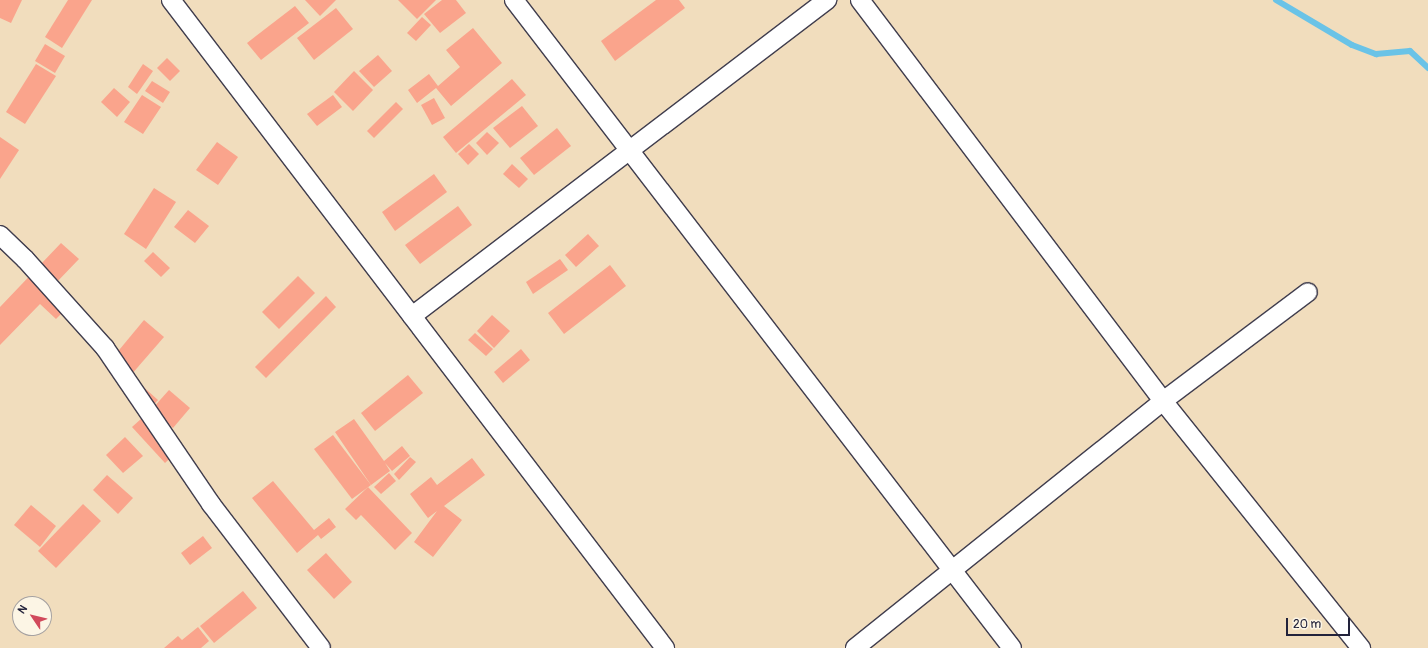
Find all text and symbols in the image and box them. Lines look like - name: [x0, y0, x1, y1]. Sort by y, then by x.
- north arrow: [12, 596, 52, 636]
- text: N: [15, 603, 30, 616]
- scale bar: [1288, 610, 1352, 636]
- text: 20 m: [1293, 617, 1321, 632]

